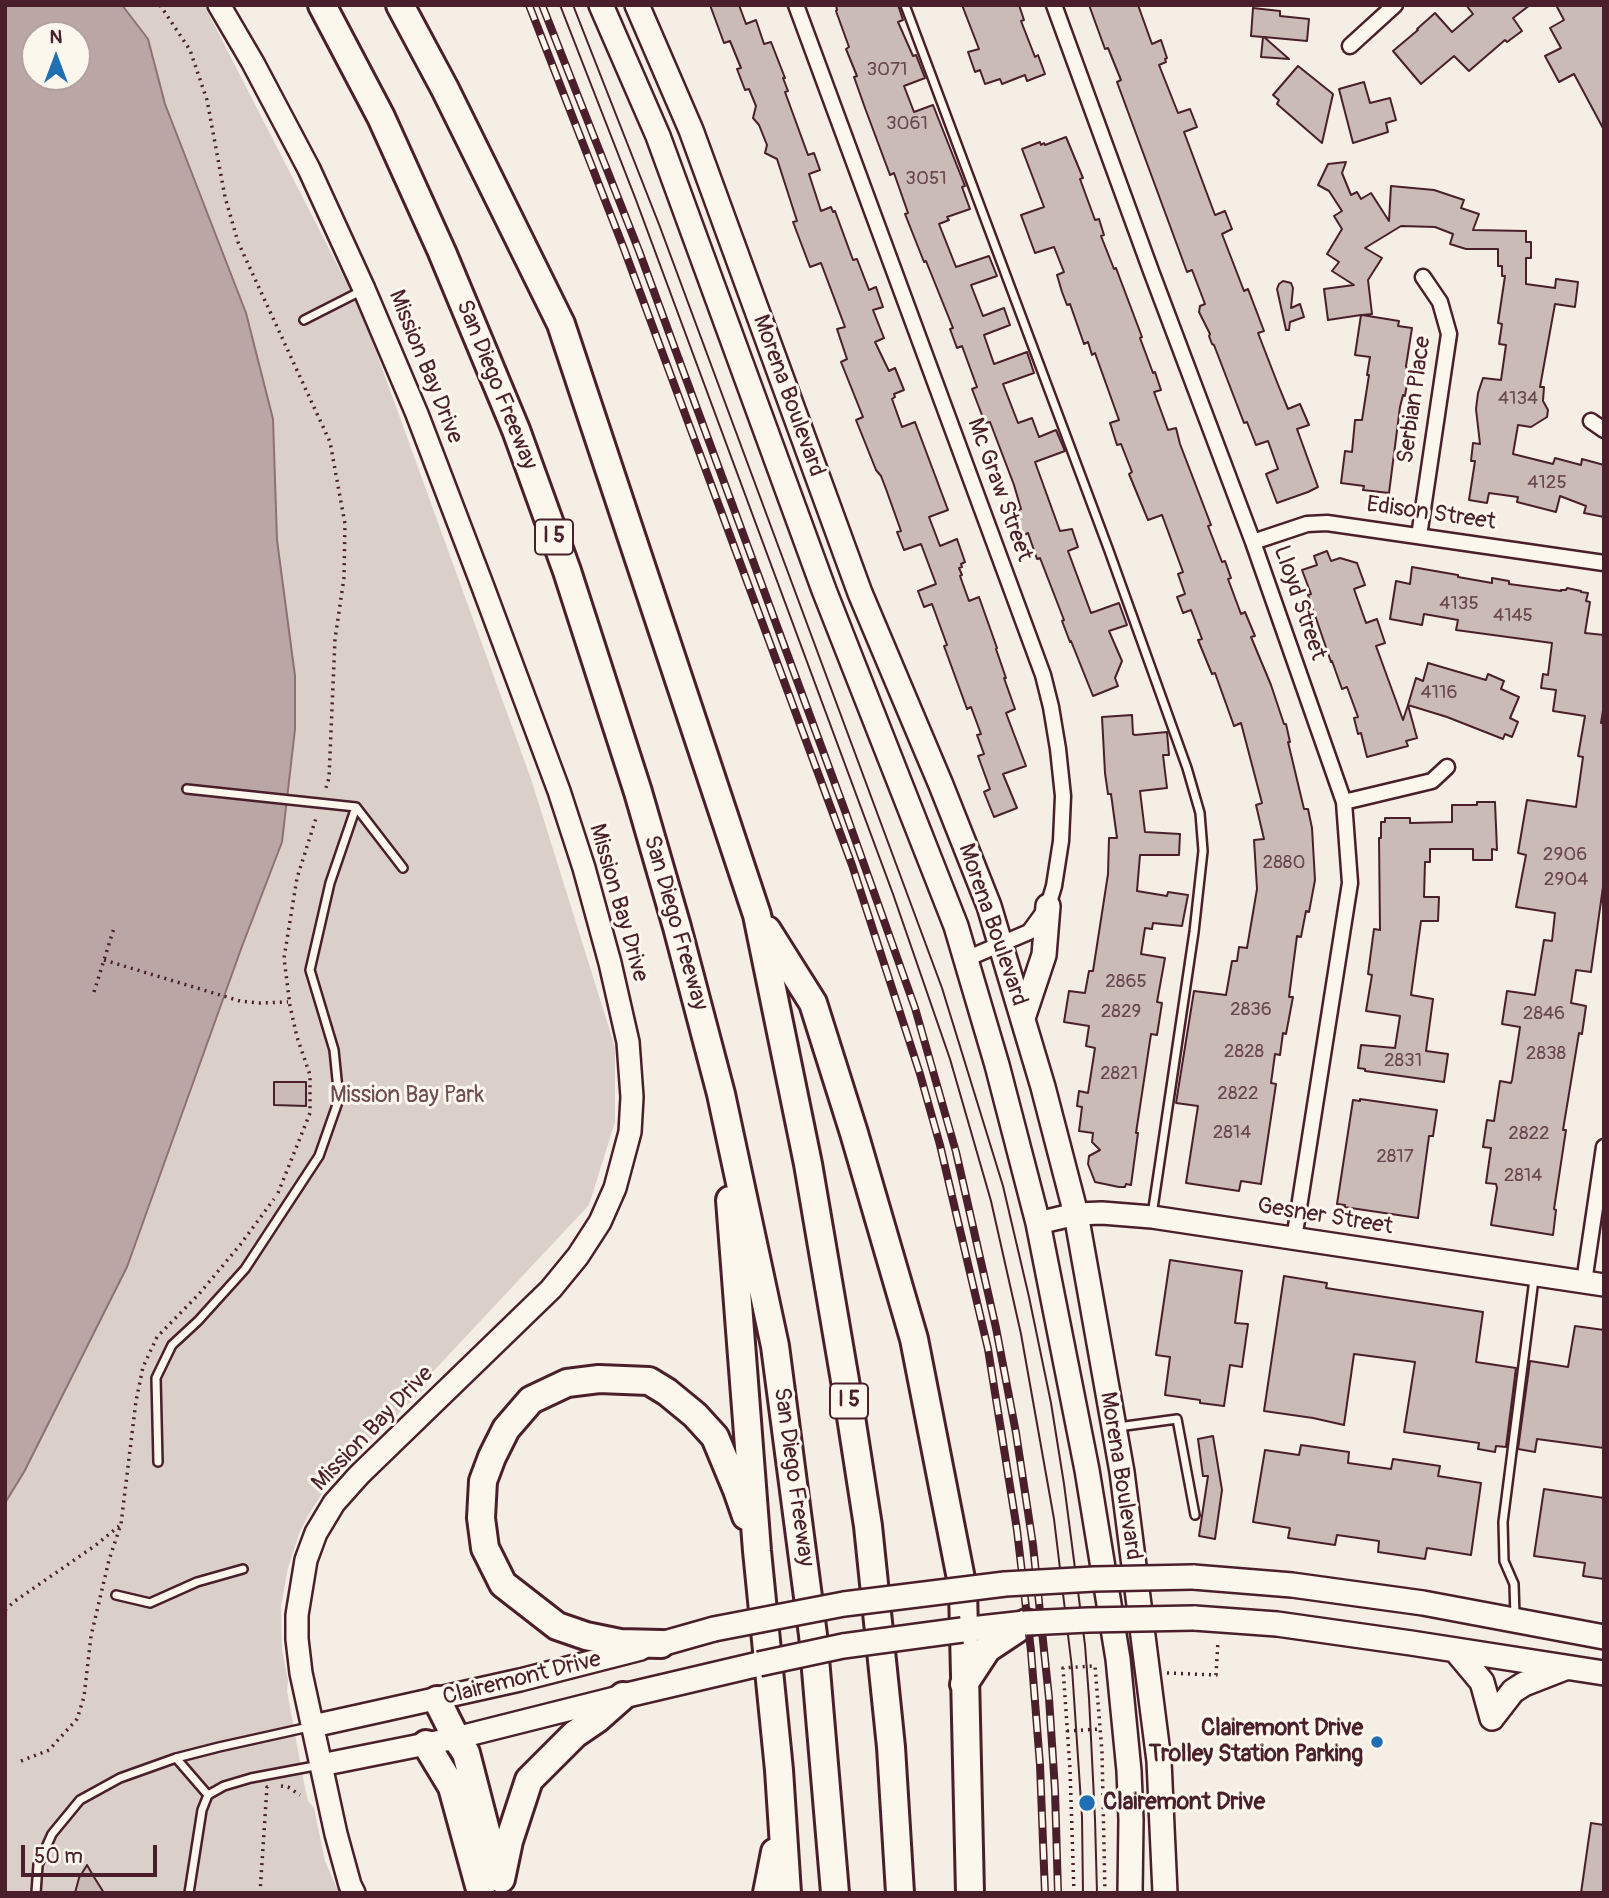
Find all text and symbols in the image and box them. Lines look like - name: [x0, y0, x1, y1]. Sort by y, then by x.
- north arrow: [21, 21, 91, 91]
- text: N: [50, 25, 62, 49]
- house number: 3071: [866, 59, 908, 81]
- house number: 3061: [886, 113, 928, 135]
- house number: 3051: [905, 168, 947, 190]
- street label: Mission Bay Drive: [382, 286, 468, 448]
- street label: San Diego Freeway: [449, 296, 543, 474]
- street label: Morena Boulevard: [746, 311, 830, 481]
- street label: Serbian Place: [1392, 335, 1438, 465]
- house number: 4134: [1498, 388, 1538, 410]
- street label: Mc Graw Street: [960, 415, 1038, 565]
- house number: 4125: [1527, 472, 1567, 494]
- street label: Edison Street: [1365, 491, 1497, 537]
- road number: I 5: [535, 520, 573, 554]
- street label: Lloyd Street: [1267, 542, 1331, 664]
- house number: 4135: [1439, 593, 1479, 615]
- house number: 4145: [1493, 605, 1533, 627]
- house number: 4116: [1421, 682, 1457, 704]
- street label: Mission Bay Drive: [582, 821, 654, 985]
- street label: San Diego Freeway: [637, 832, 713, 1014]
- street label: Morena Boulevard: [951, 840, 1033, 1010]
- house number: 2906: [1543, 844, 1587, 866]
- house number: 2880: [1263, 852, 1305, 874]
- house number: 2904: [1544, 869, 1588, 891]
- house number: 2865: [1105, 971, 1147, 993]
- house number: 2836: [1230, 999, 1272, 1021]
- house number: 2829: [1101, 1001, 1141, 1023]
- house number: 2846: [1523, 1003, 1565, 1025]
- house number: 2828: [1224, 1041, 1264, 1063]
- house number: 2838: [1526, 1043, 1566, 1065]
- house number: 2831: [1384, 1050, 1422, 1072]
- house number: 2821: [1100, 1063, 1138, 1085]
- park label: Mission Bay Park: [330, 1082, 484, 1110]
- house number: 2822: [1217, 1083, 1259, 1105]
- house number: 2814: [1213, 1122, 1251, 1144]
- house number: 2822: [1508, 1123, 1550, 1145]
- house number: 2817: [1376, 1146, 1414, 1168]
- house number: 2814: [1504, 1165, 1542, 1187]
- street label: Gesner Street: [1255, 1193, 1395, 1241]
- street label: Mission Bay Drive: [306, 1361, 440, 1497]
- road number: I 5: [830, 1384, 868, 1418]
- street label: San Diego Freeway: [767, 1386, 819, 1568]
- street label: Morena Boulevard: [1093, 1390, 1147, 1562]
- street label: Clairemont Drive: [440, 1646, 604, 1712]
- place label: Clairemont Drive Trolley Station Parking: [1149, 1715, 1363, 1769]
- marker: Clairemont Drive Trolley Station Parking: [1369, 1734, 1385, 1750]
- place label: Clairemont Drive: [1103, 1789, 1265, 1817]
- marker: Clairemont Drive: [1077, 1793, 1097, 1813]
- scale bar: [24, 1832, 161, 1876]
- text: 50 m: [34, 1843, 83, 1870]

